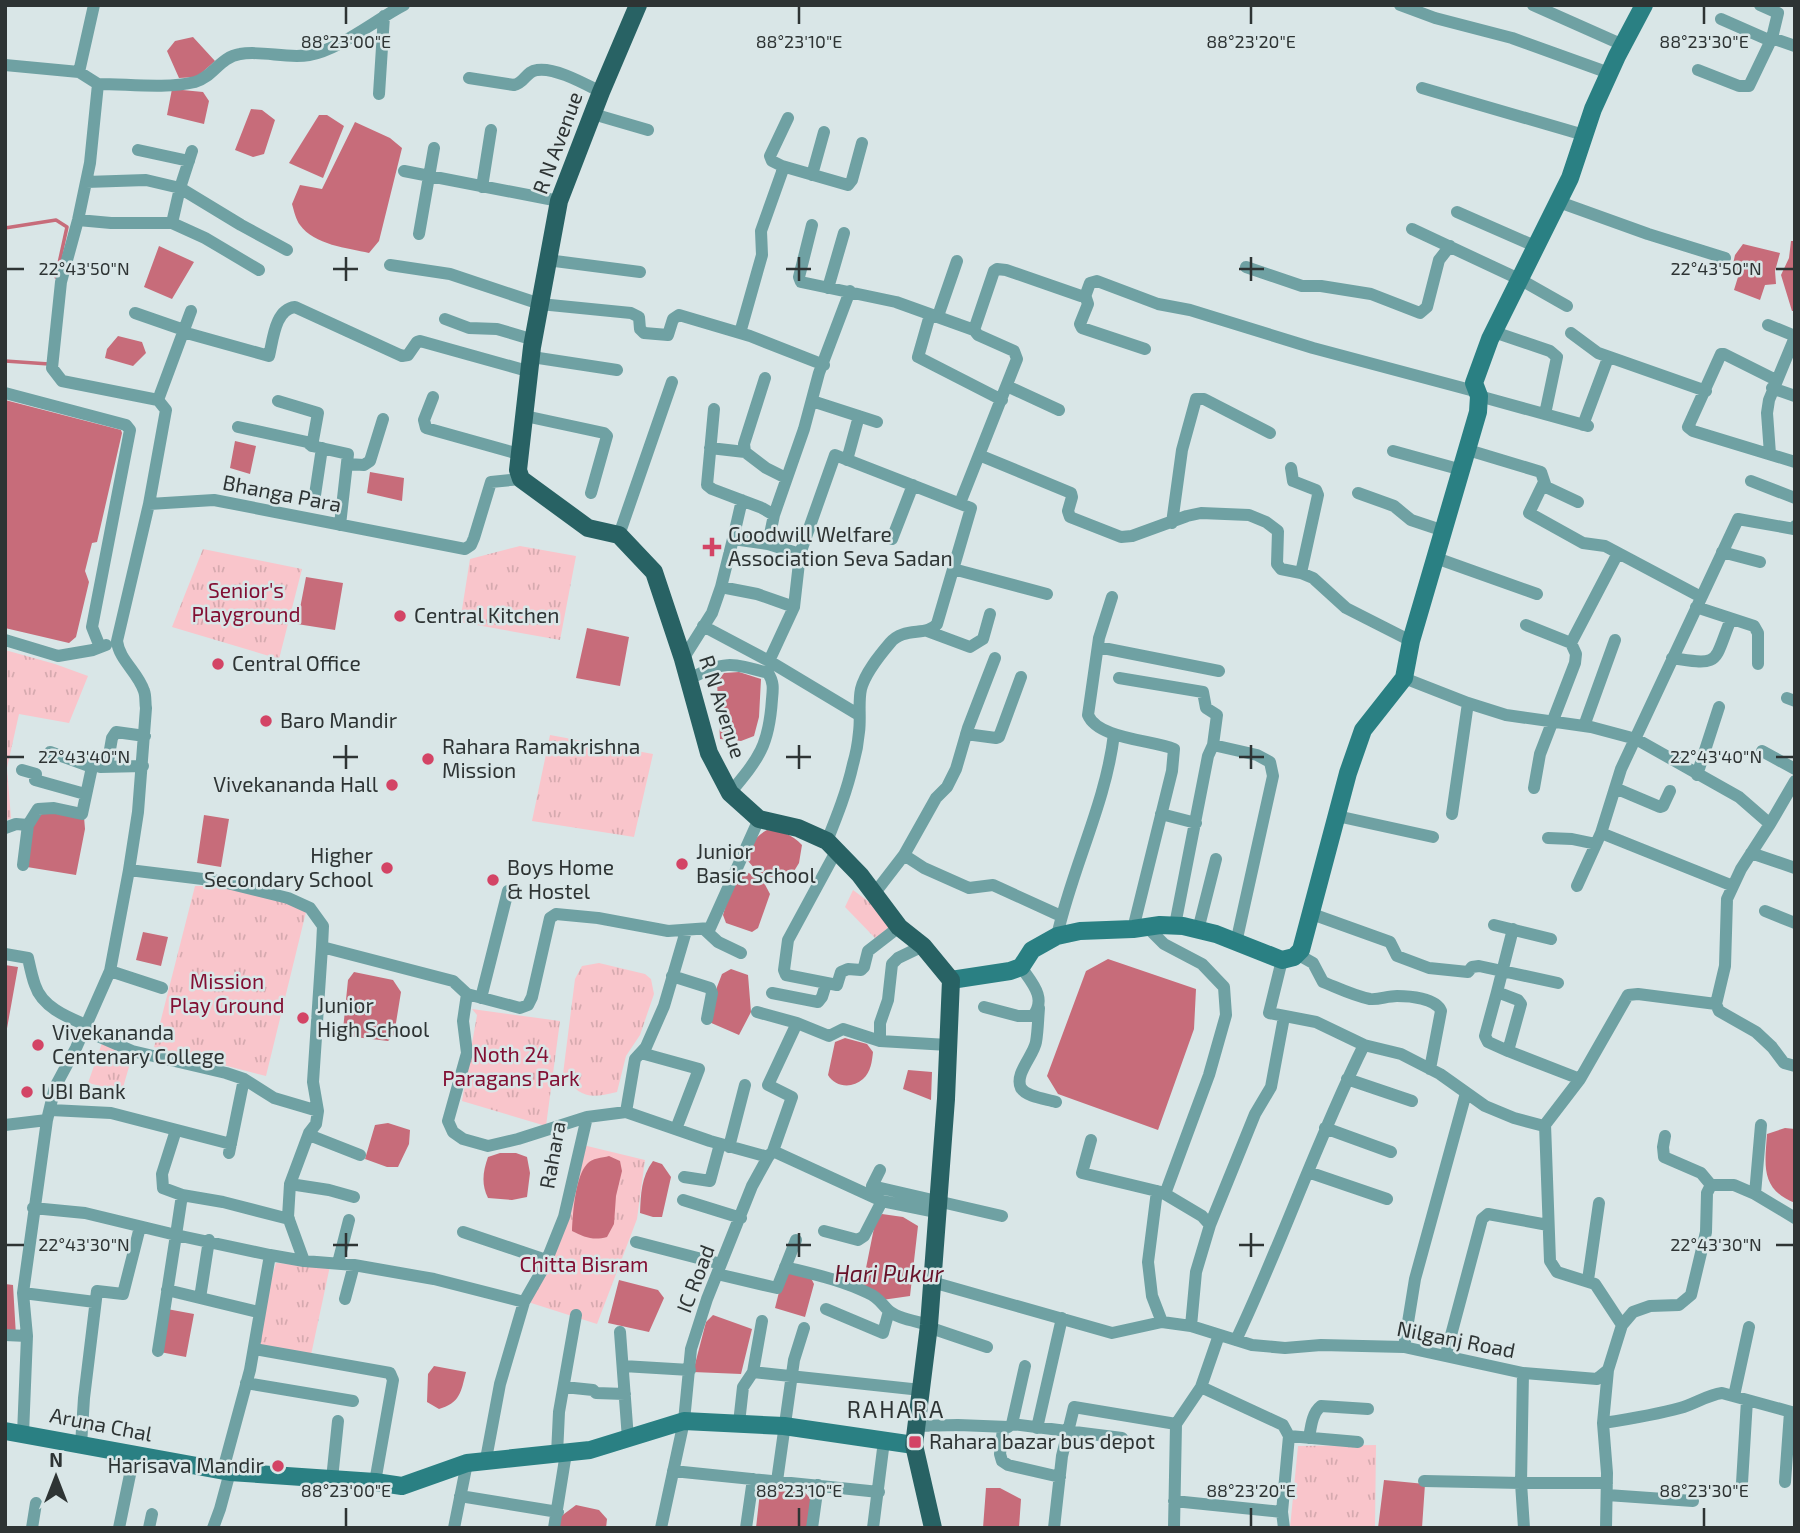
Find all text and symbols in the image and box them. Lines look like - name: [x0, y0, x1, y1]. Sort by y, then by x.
- text: 88°23'00"E: [301, 30, 391, 52]
- text: 88°23'10"E: [756, 30, 842, 52]
- text: 88°23'20"E: [1206, 30, 1296, 52]
- text: 88°23'30"E: [1659, 30, 1749, 52]
- street label: R N Avenue: [527, 88, 587, 197]
- text: 22°43'50"N: [38, 257, 130, 279]
- text: 22°43'50"N: [1670, 257, 1762, 279]
- street label: Bhanga Para: [221, 469, 344, 516]
- place label: Goodwill Welfare Association Seva Sadan: [728, 521, 953, 570]
- marker: Goodwill Welfare Association Seva Sadan: [702, 537, 722, 557]
- park label: Senior's Playground: [191, 577, 301, 626]
- place label: Central Kitchen: [414, 602, 559, 627]
- marker: Central Kitchen: [392, 608, 408, 624]
- place label: Central Office: [232, 650, 361, 675]
- street label: R N Avenue: [695, 652, 752, 761]
- marker: Central Office: [210, 656, 226, 672]
- place label: Baro Mandir: [280, 707, 398, 732]
- marker: Baro Mandir: [258, 713, 274, 729]
- place label: Rahara Ramakrishna Mission: [442, 733, 640, 782]
- text: 22°43'40"N: [38, 745, 130, 767]
- text: 22°43'40"N: [1670, 745, 1762, 767]
- marker: Rahara Ramakrishna Mission: [420, 751, 436, 767]
- place label: Vivekananda Hall: [213, 771, 379, 796]
- marker: Vivekananda Hall: [384, 777, 400, 793]
- place label: Junior Basic School: [696, 838, 816, 887]
- place label: Higher Secondary School: [204, 842, 374, 891]
- place label: Boys Home & Hostel: [507, 854, 614, 903]
- marker: Junior Basic School: [674, 856, 690, 872]
- marker: Higher Secondary School: [379, 860, 395, 876]
- marker: Boys Home & Hostel: [485, 872, 501, 888]
- park label: Mission Play Ground: [170, 968, 284, 1017]
- place label: Junior High School: [317, 992, 430, 1041]
- marker: Junior High School: [295, 1010, 311, 1026]
- place label: Vivekananda Centenary College: [52, 1019, 225, 1068]
- marker: Vivekananda Centenary College: [30, 1037, 46, 1053]
- park label: Noth 24 Paragans Park: [442, 1041, 580, 1090]
- place label: UBI Bank: [41, 1078, 126, 1103]
- marker: UBI Bank: [19, 1084, 35, 1100]
- street label: Rahara: [533, 1119, 570, 1190]
- text: 22°43'30"N: [38, 1233, 130, 1255]
- text: 22°43'30"N: [1670, 1233, 1762, 1255]
- street label: IC Road: [670, 1241, 719, 1316]
- park label: Chitta Bisram: [520, 1251, 648, 1276]
- water label: Hari Pukur: [834, 1259, 944, 1287]
- street label: Nilganj Road: [1395, 1315, 1518, 1363]
- district label: RAHARA: [847, 1395, 945, 1423]
- street label: Aruna Chal: [48, 1401, 155, 1446]
- place label: Rahara bazar bus depot: [929, 1428, 1155, 1453]
- marker: Rahara bazar bus depot: [907, 1434, 923, 1450]
- north arrow: [21, 1442, 91, 1512]
- text: N: [49, 1448, 63, 1471]
- place label: Harisava Mandir: [108, 1452, 265, 1477]
- marker: Harisava Mandir: [270, 1458, 286, 1474]
- text: 88°23'00"E: [301, 1479, 391, 1501]
- text: 88°23'10"E: [756, 1479, 842, 1501]
- text: 88°23'20"E: [1206, 1479, 1296, 1501]
- text: 88°23'30"E: [1659, 1479, 1749, 1501]

